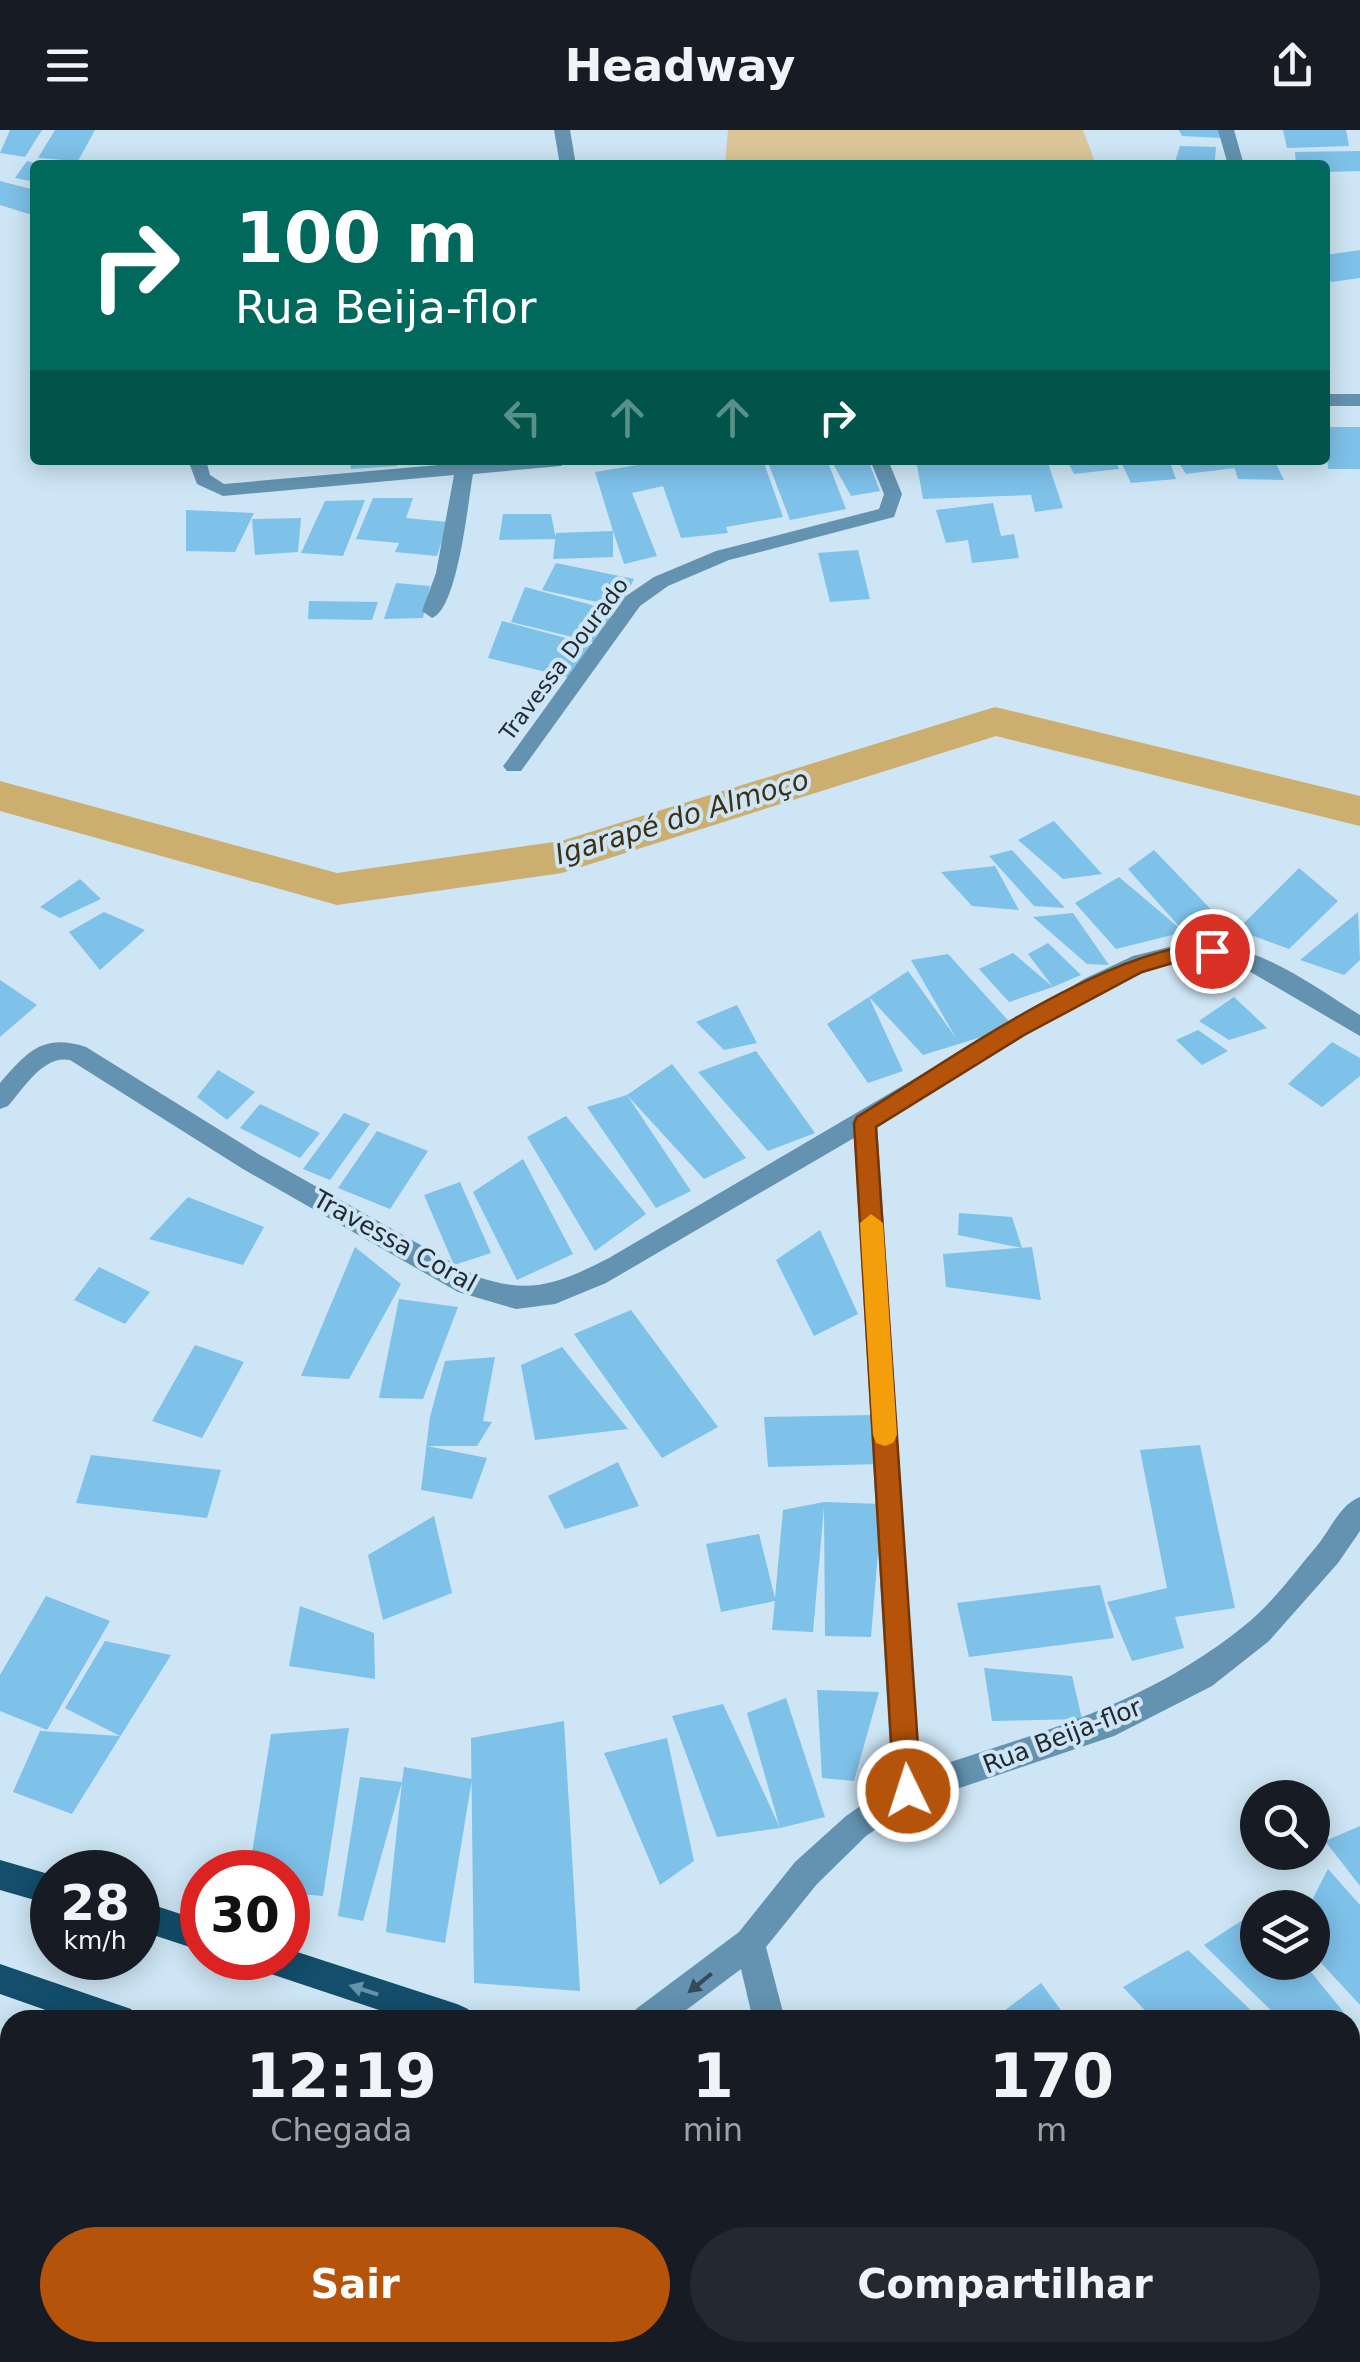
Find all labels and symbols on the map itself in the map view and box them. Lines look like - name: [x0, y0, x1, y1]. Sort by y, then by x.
- street label: Travessa Dourado: [494, 573, 633, 746]
- water label: Igarapé do Almoço: [551, 763, 813, 871]
- pin: [1170, 909, 1255, 994]
- street label: Travessa Coral: [308, 1184, 482, 1298]
- street label: Rua Beija-flor: [979, 1692, 1146, 1780]
- position arrow: [856, 1739, 960, 1843]
- speed limit sign: 30: [180, 1850, 310, 1980]
- one-way arrow: [687, 1972, 712, 1993]
- one-way arrow: [349, 1981, 379, 1996]

